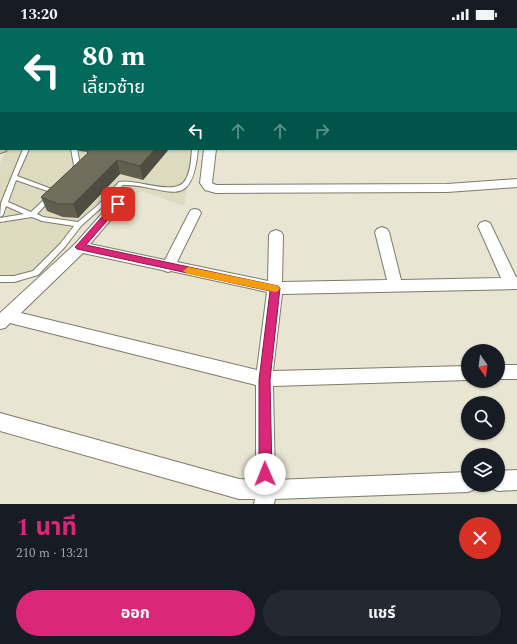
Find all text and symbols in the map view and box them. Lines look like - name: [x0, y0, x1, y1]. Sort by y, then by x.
- text: 13:20: [20, 3, 58, 26]
- text: 80 m: [82, 35, 146, 78]
- icon: left: [16, 44, 68, 96]
- text: เลี้ยวซ้าย: [82, 74, 145, 101]
- icon: left: [185, 120, 207, 142]
- icon: ahead: [227, 120, 249, 142]
- icon: ahead: [269, 120, 291, 142]
- icon: right: [311, 120, 333, 142]
- pin: [101, 187, 135, 221]
- icon: arrive: [107, 193, 129, 215]
- north arrow: [461, 344, 505, 388]
- map controls: [461, 344, 505, 492]
- button: search: [461, 396, 505, 440]
- button: layers: [461, 448, 505, 492]
- position arrow: [244, 453, 286, 495]
- text: 1 นาที: [16, 510, 77, 546]
- button: close: [459, 517, 501, 559]
- text: 210 m · 13:21: [16, 543, 89, 563]
- button: ออก: [16, 590, 255, 636]
- button: แชร์: [263, 590, 501, 636]

